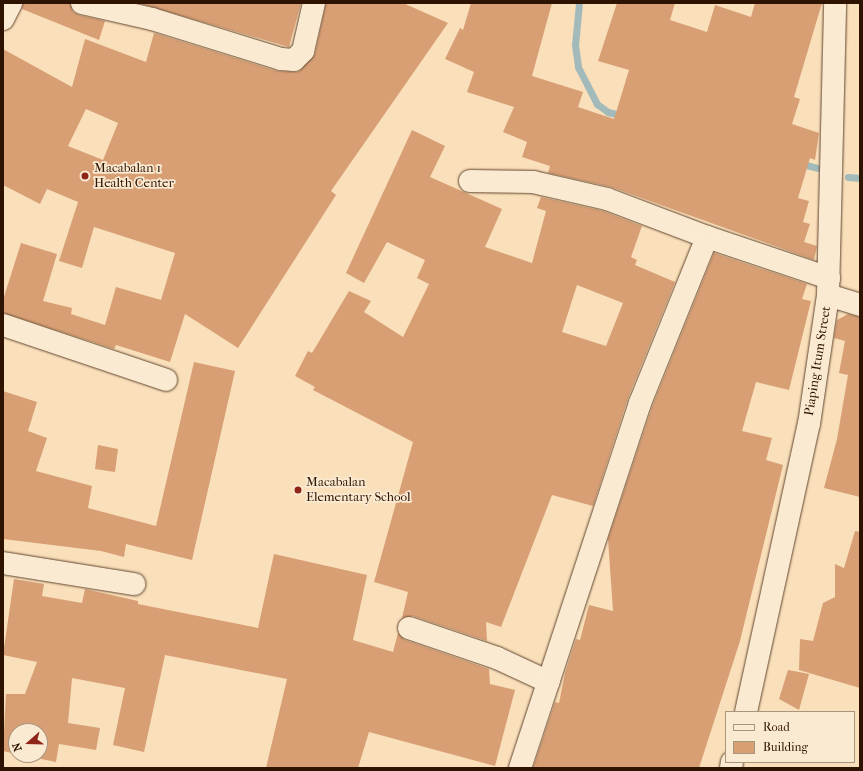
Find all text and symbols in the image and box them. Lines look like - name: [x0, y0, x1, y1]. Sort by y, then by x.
- place label: Macabalan 1 Health Center: [94, 161, 174, 192]
- marker: Macabalan 1 Health Center: [79, 170, 91, 182]
- street label: Piaping Itum Street: [802, 305, 834, 417]
- place label: Macabalan Elementary School: [306, 475, 411, 506]
- marker: Macabalan Elementary School: [293, 485, 303, 495]
- legend: [725, 711, 855, 763]
- text: Road: [763, 720, 790, 734]
- north arrow: [8, 723, 48, 763]
- text: Building: [763, 740, 808, 754]
- text: N: [10, 741, 25, 753]

